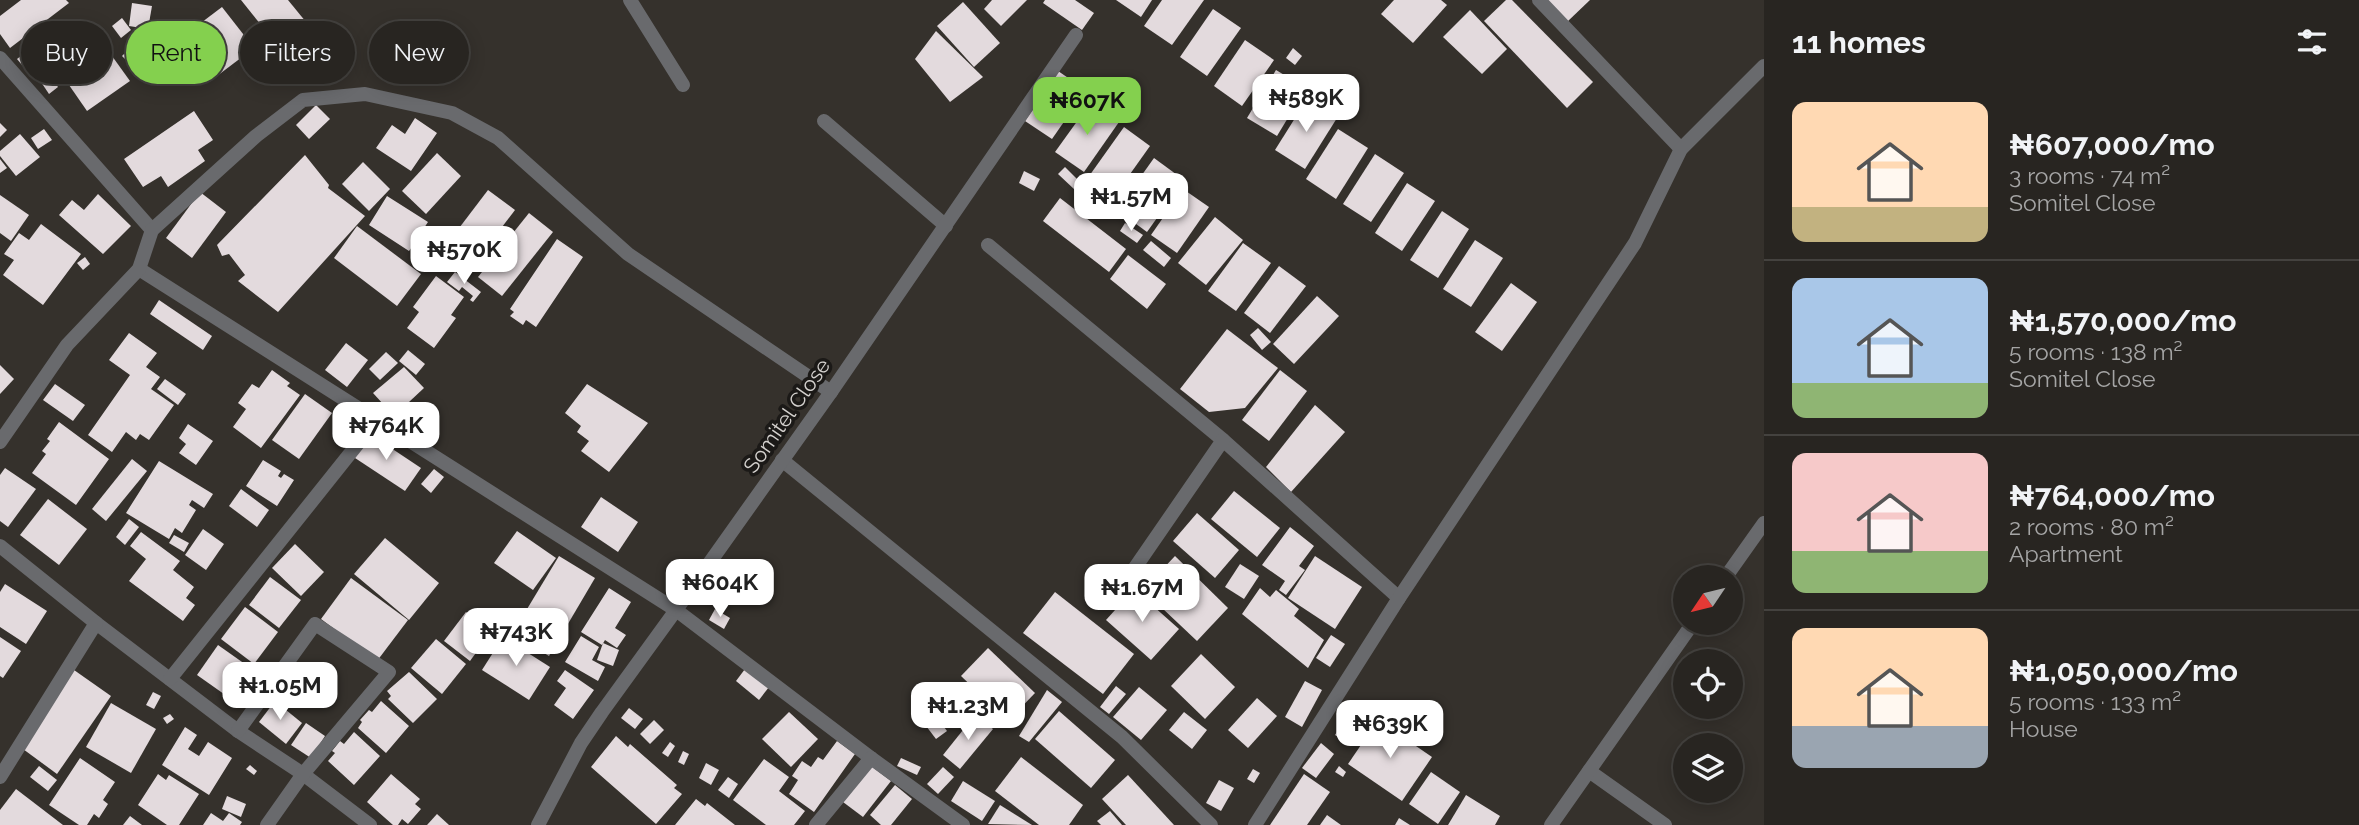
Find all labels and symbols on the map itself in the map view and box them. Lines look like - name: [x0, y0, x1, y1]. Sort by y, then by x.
- pin: ₦589K: [1257, 74, 1355, 134]
- pin: ₦607K: [1038, 78, 1136, 137]
- pin: ₦1.57M: [1074, 174, 1188, 233]
- pin: ₦570K: [415, 226, 513, 286]
- street label: Somitel Close: [738, 354, 835, 478]
- pin: ₦764K: [337, 402, 435, 462]
- pin: ₦604K: [671, 560, 769, 619]
- pin: ₦1.67M: [1085, 564, 1199, 624]
- north arrow: [1673, 565, 1743, 635]
- pin: ₦743K: [467, 608, 565, 668]
- pin: ₦1.05M: [223, 662, 337, 722]
- pin: ₦1.23M: [911, 682, 1025, 742]
- pin: ₦639K: [1341, 700, 1439, 760]

